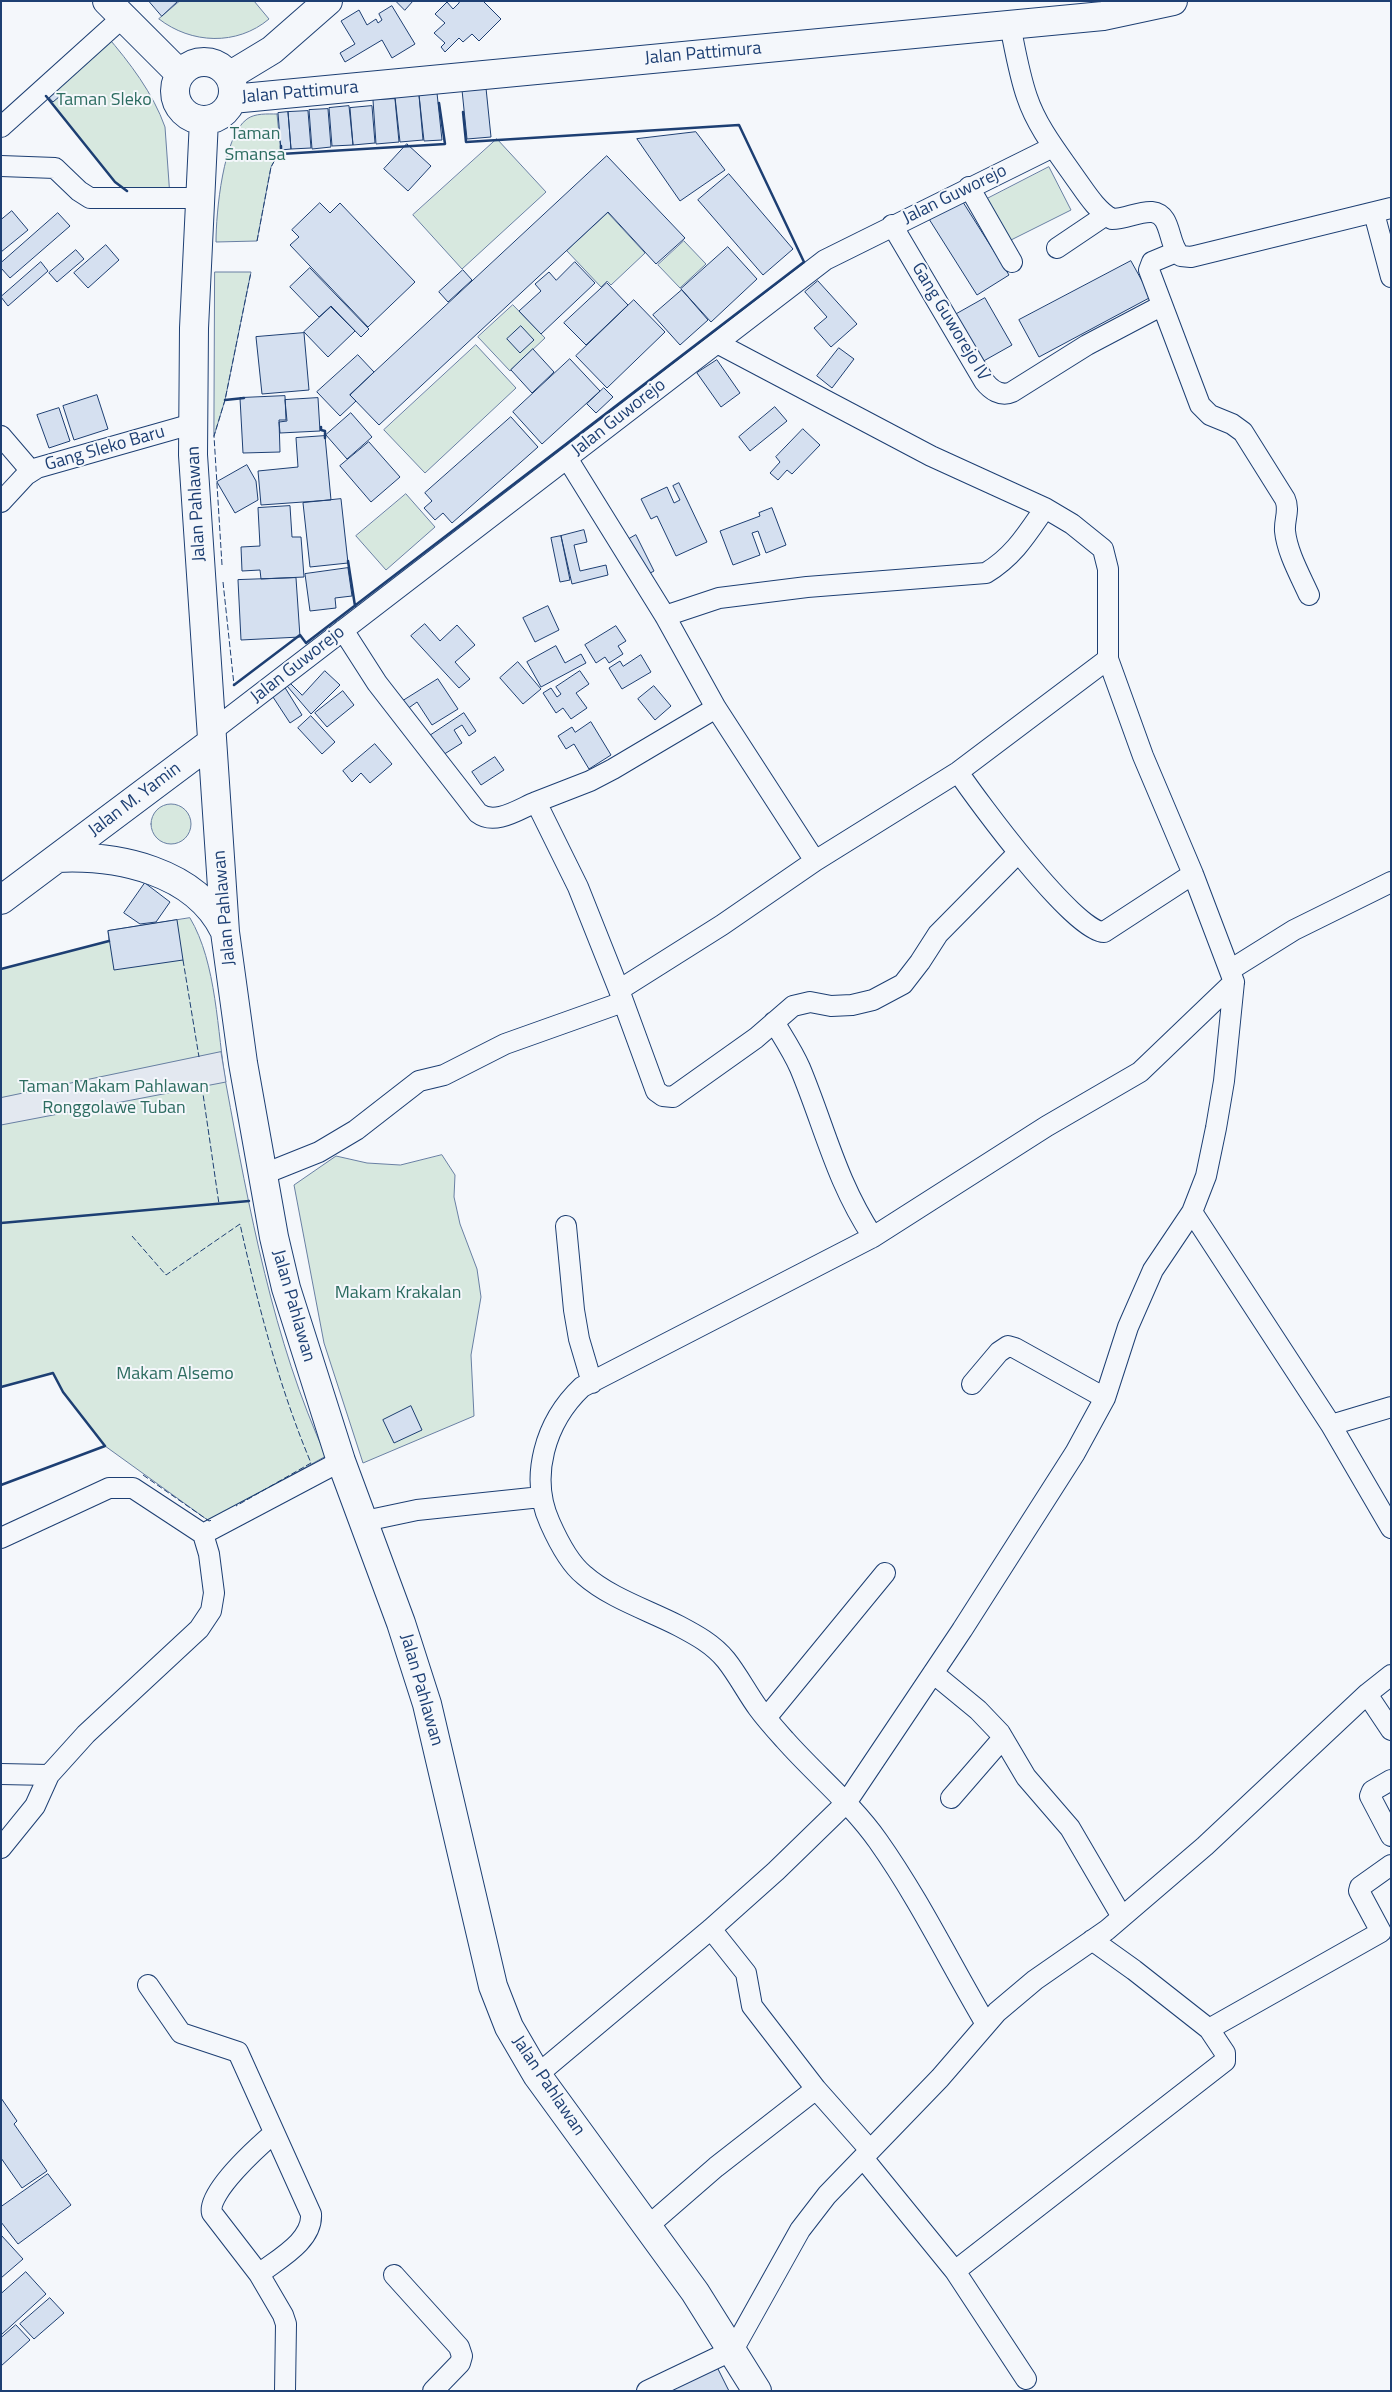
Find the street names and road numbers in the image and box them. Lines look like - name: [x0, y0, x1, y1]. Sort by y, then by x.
- street label: Jalan Pattimura: [644, 38, 762, 70]
- street label: Jalan Pattimura: [241, 77, 359, 109]
- street label: Jalan Guworejo: [899, 160, 1011, 230]
- street label: Gang Guworejo IV: [906, 259, 994, 385]
- street label: Jalan Guworejo: [568, 375, 670, 461]
- street label: Gang Sleko Baru: [43, 422, 167, 476]
- street label: Jalan Pahlawan: [183, 446, 211, 562]
- street label: Jalan Guworejo: [247, 622, 349, 708]
- street label: Jalan M. Yamin: [85, 758, 185, 842]
- street label: Jalan Pahlawan: [209, 849, 241, 967]
- street label: Jalan Pahlawan: [267, 1247, 319, 1365]
- street label: Jalan Pahlawan: [395, 1631, 447, 1749]
- street label: Jalan Pahlawan: [507, 2032, 589, 2140]

